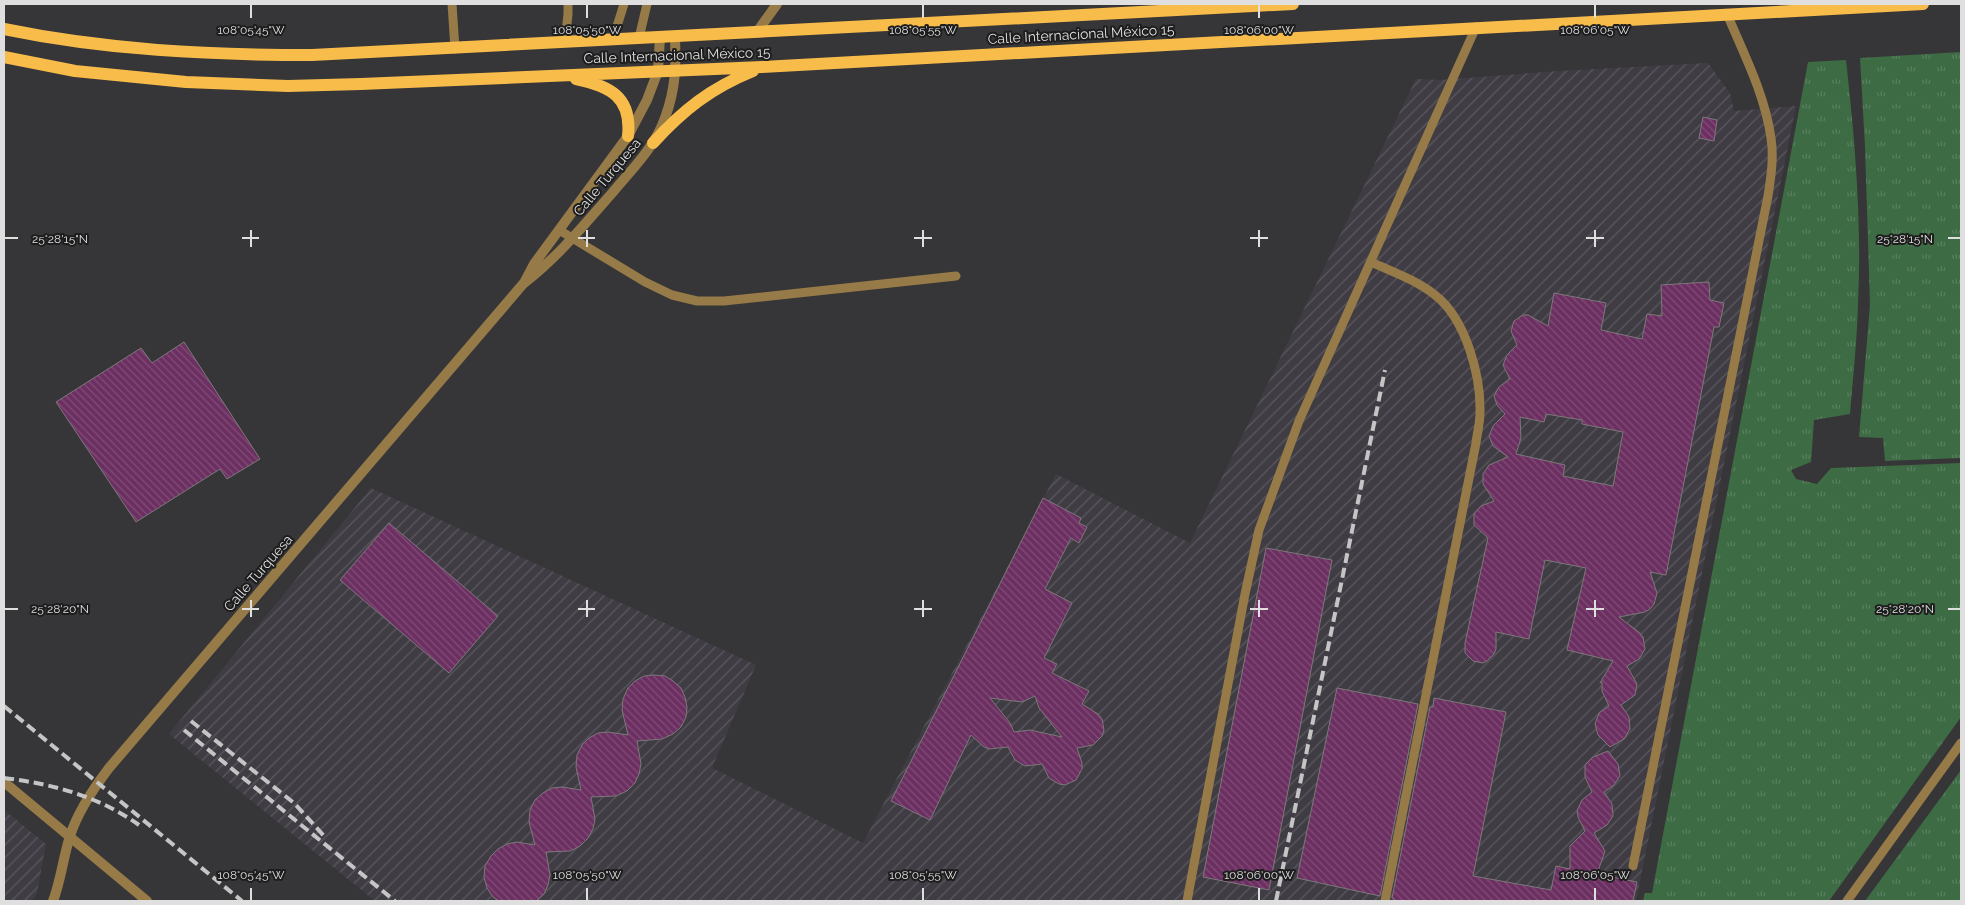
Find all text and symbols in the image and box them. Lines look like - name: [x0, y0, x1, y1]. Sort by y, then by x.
- street label: Calle Internacional México 15: [987, 21, 1175, 47]
- text: 108°05'45"W: [217, 23, 285, 37]
- text: 108°05'50"W: [553, 23, 622, 37]
- text: 108°05'55"W: [889, 23, 957, 37]
- text: 108°06'00"W: [1224, 23, 1295, 37]
- text: 108°06'05"W: [1560, 23, 1630, 37]
- street label: Calle Internacional México 15: [583, 44, 771, 66]
- street label: Calle Turquesa: [570, 135, 644, 219]
- text: 25°28'15"N: [32, 232, 88, 246]
- text: 25°28'15"N: [1877, 232, 1933, 246]
- street label: Calle Turquesa: [220, 531, 296, 615]
- text: 25°28'20"N: [31, 602, 89, 616]
- text: 25°28'20"N: [1876, 602, 1934, 616]
- text: 108°05'45"W: [217, 868, 285, 882]
- text: 108°05'50"W: [553, 868, 622, 882]
- text: 108°05'55"W: [889, 868, 957, 882]
- text: 108°06'00"W: [1224, 868, 1295, 882]
- text: 108°06'05"W: [1560, 868, 1630, 882]

